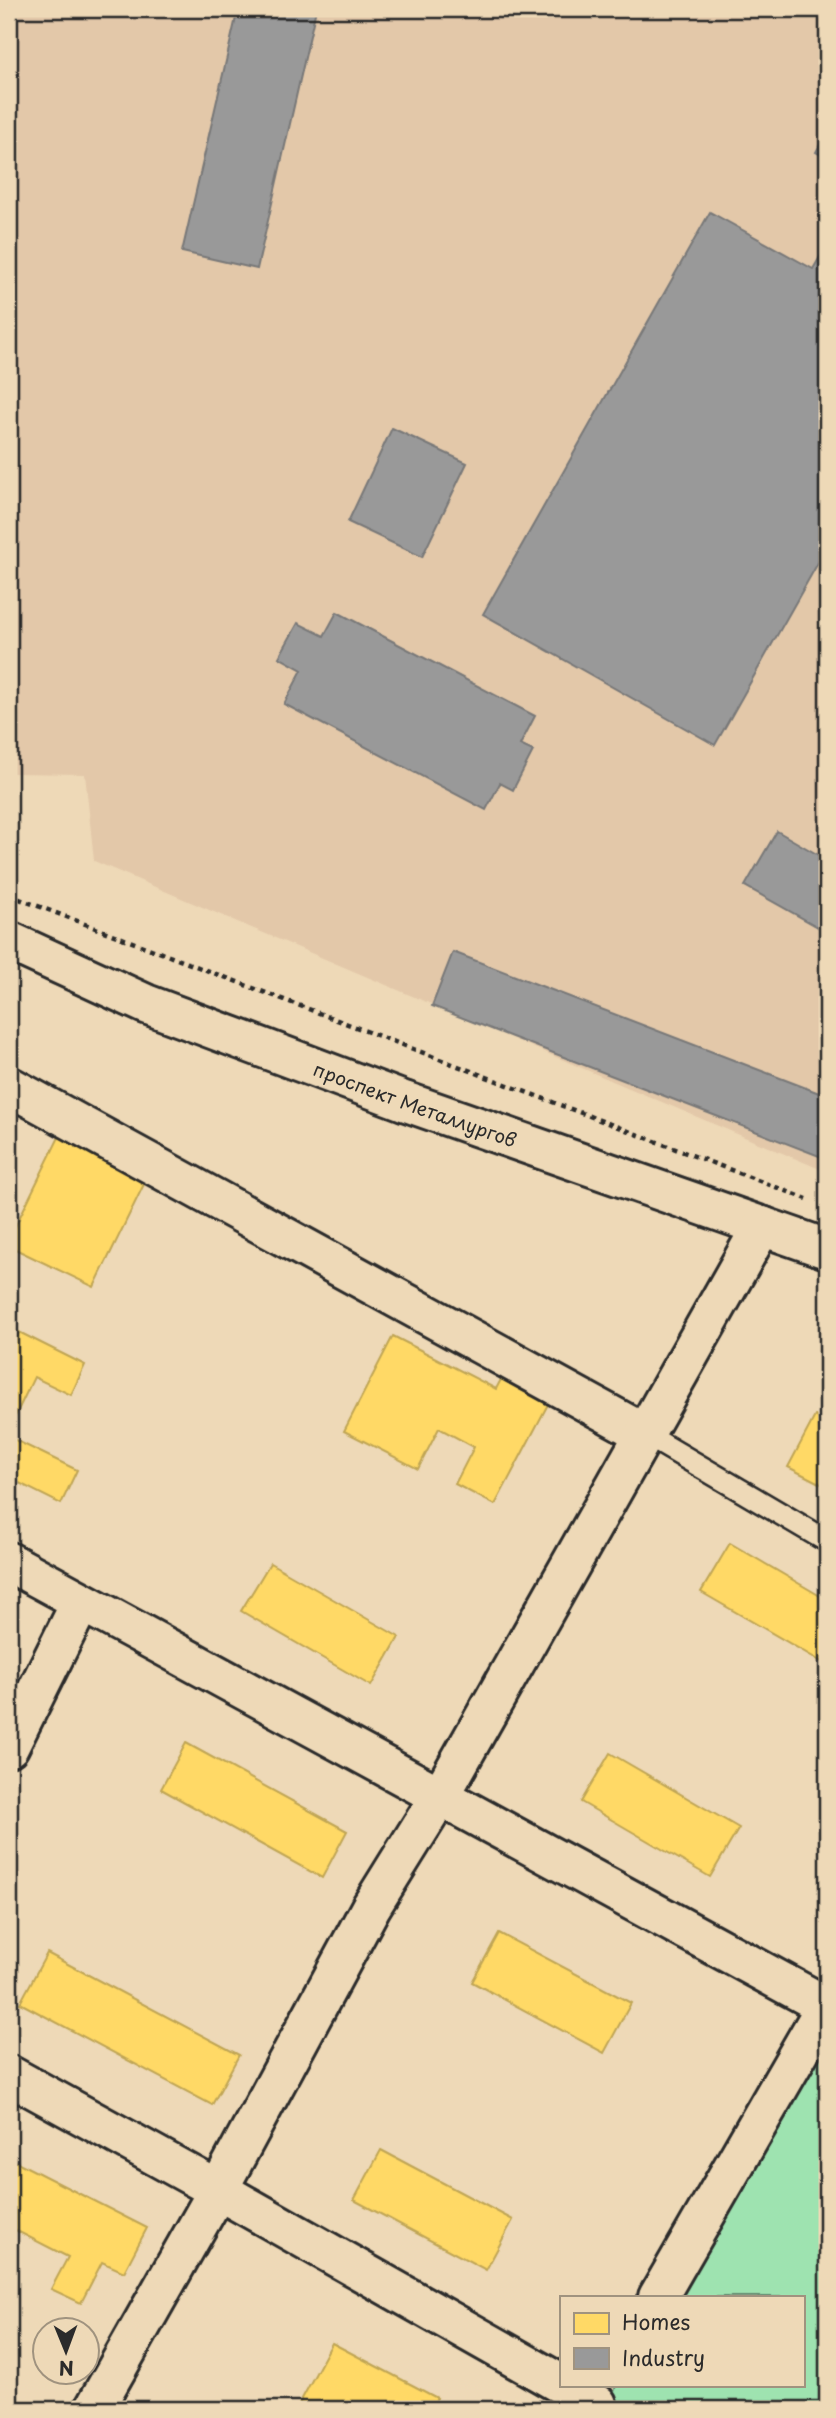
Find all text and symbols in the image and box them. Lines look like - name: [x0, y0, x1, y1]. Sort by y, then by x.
- street label: проспект Металлургов: [310, 1054, 521, 1153]
- legend: [560, 2296, 804, 2386]
- text: Homes: [622, 2305, 690, 2337]
- north arrow: [32, 2316, 102, 2386]
- text: Industry: [622, 2341, 705, 2373]
- text: N: [59, 2355, 74, 2383]

